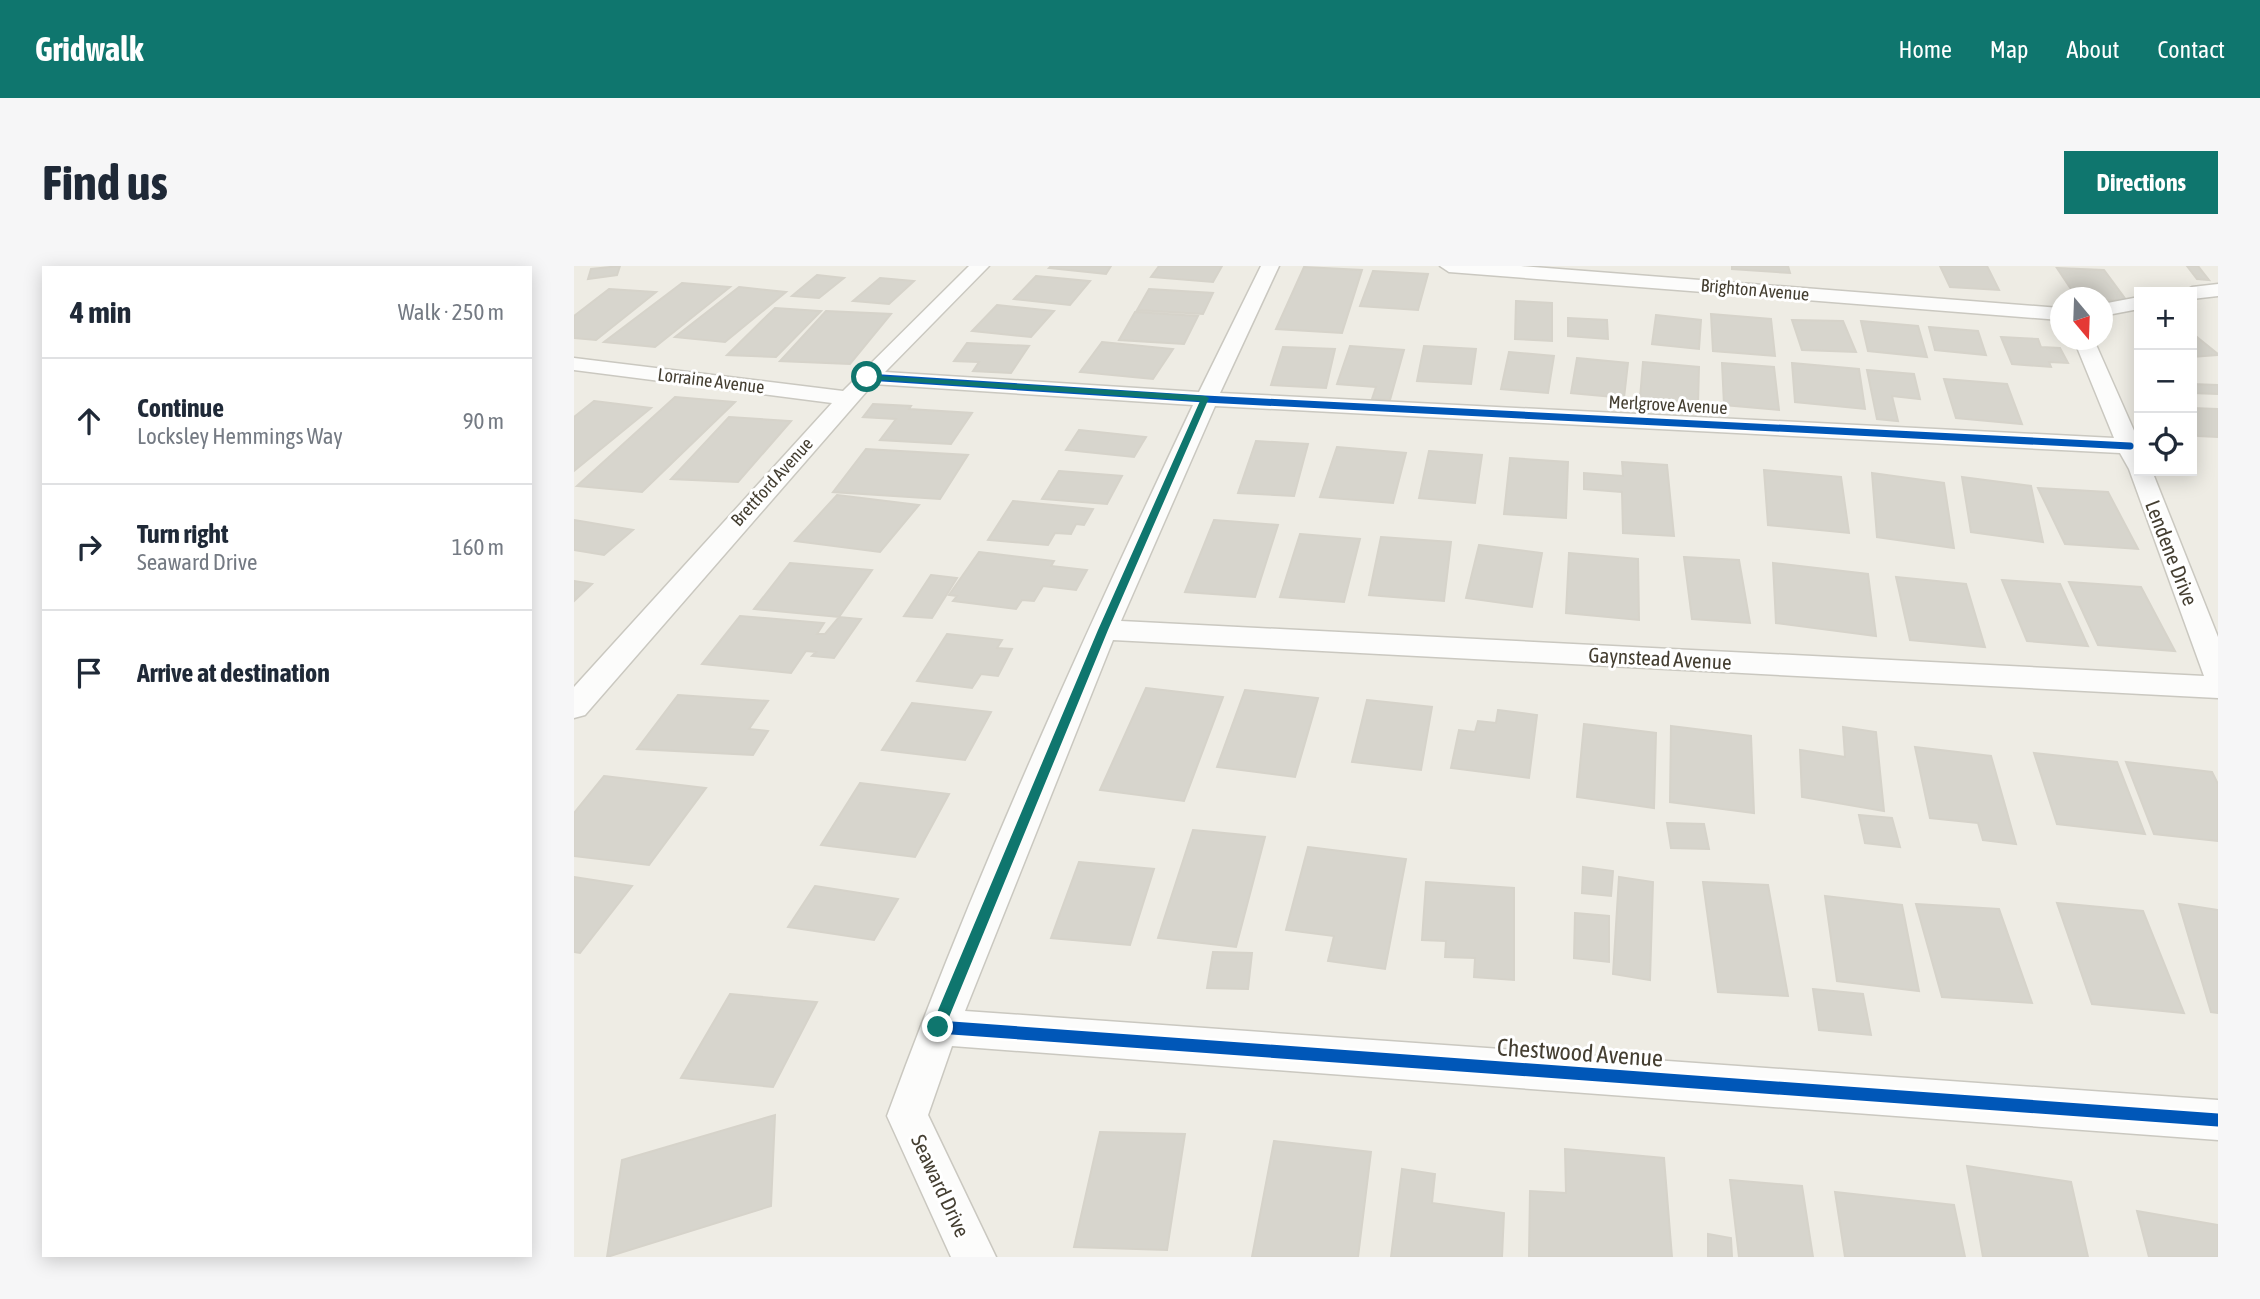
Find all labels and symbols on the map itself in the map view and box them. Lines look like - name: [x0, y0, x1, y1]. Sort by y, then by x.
- street label: Brighton Avenue: [1700, 274, 1810, 305]
- north arrow: [2050, 287, 2113, 350]
- route start: [851, 361, 882, 392]
- street label: Lorraine Avenue: [656, 364, 766, 397]
- street label: Merlgrove Avenue: [1608, 391, 1728, 418]
- street label: Brettford Avenue: [726, 433, 817, 530]
- street label: Lendene Drive: [2141, 497, 2203, 609]
- street label: Gaynstead Avenue: [1588, 642, 1732, 674]
- route end: [922, 1011, 953, 1042]
- street label: Chestwood Avenue: [1496, 1033, 1664, 1072]
- street label: Seaward Drive: [907, 1131, 975, 1240]

